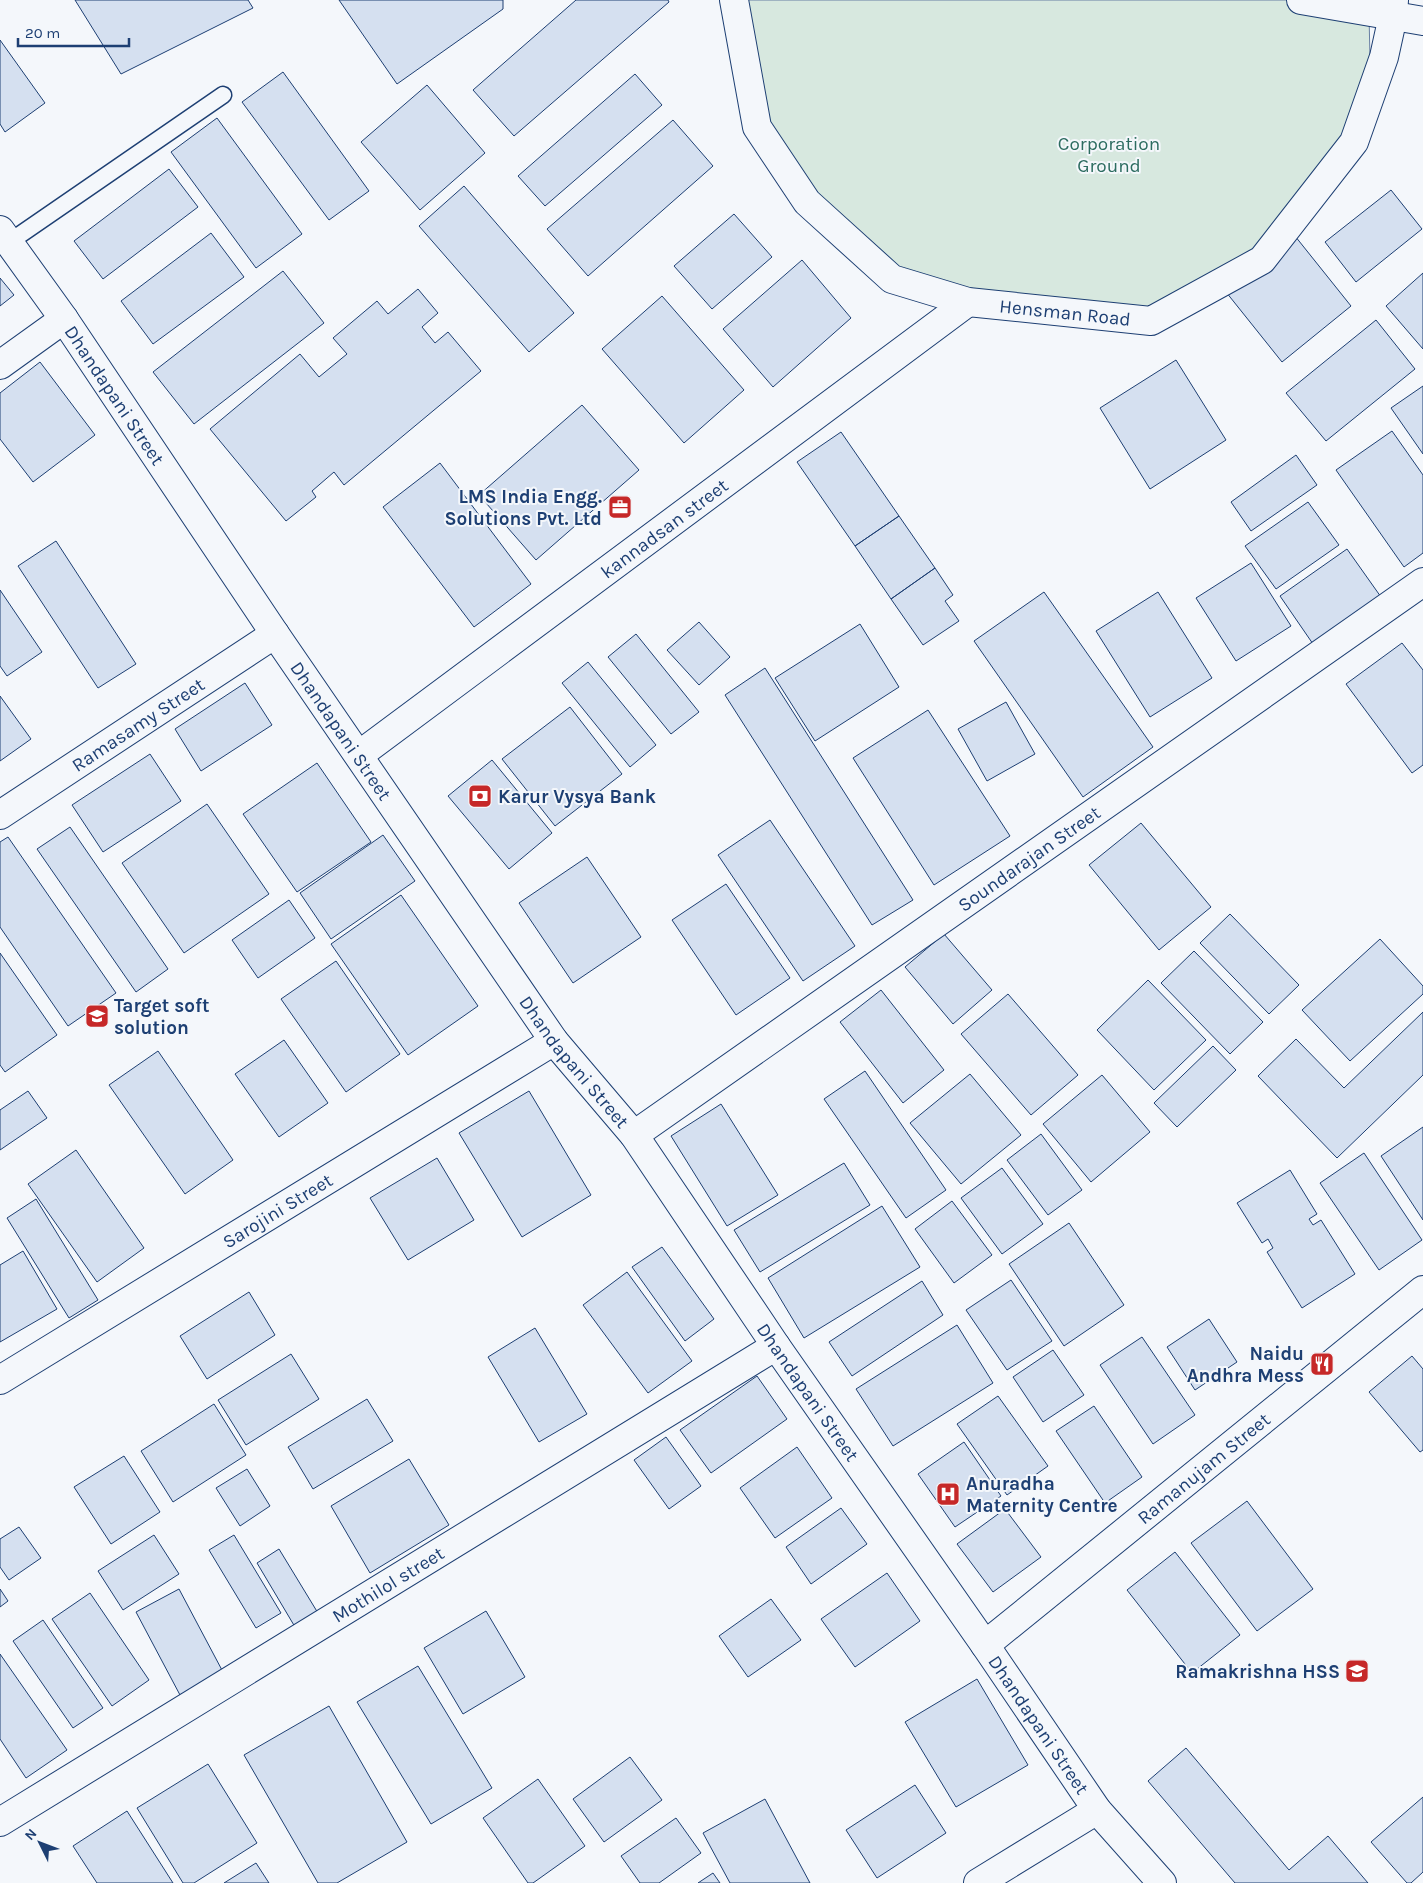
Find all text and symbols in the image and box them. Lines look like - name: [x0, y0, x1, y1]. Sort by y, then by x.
- scale bar: [18, 15, 129, 47]
- text: 20 m: [25, 24, 60, 42]
- park label: Corporation Ground: [1058, 133, 1160, 177]
- street label: Hensman Road: [998, 295, 1132, 331]
- street label: Dhandapani Street: [59, 322, 169, 469]
- street label: kannadsan street: [597, 475, 732, 583]
- place label: LMS India Engg. Solutions Pvt. Ltd: [444, 486, 602, 530]
- office icon: LMS India Engg. Solutions Pvt. Ltd: [607, 494, 633, 520]
- street label: Dhandapani Street: [285, 658, 396, 805]
- street label: Ramasamy Street: [68, 674, 209, 777]
- bank icon: Karur Vysya Bank: [467, 783, 493, 809]
- place label: Karur Vysya Bank: [498, 786, 656, 808]
- street label: Soundarajan Street: [954, 802, 1105, 917]
- street label: Dhandapani Street: [514, 992, 633, 1133]
- place label: Target soft solution: [114, 995, 209, 1039]
- school or university icon: Target soft solution: [84, 1003, 110, 1029]
- street label: Sarojini Street: [219, 1169, 337, 1253]
- street label: Dhandapani Street: [752, 1319, 863, 1466]
- place label: Naidu Andhra Mess: [1187, 1343, 1304, 1387]
- restaurant icon: Naidu Andhra Mess: [1309, 1351, 1335, 1377]
- street label: Ramanujam Street: [1133, 1409, 1275, 1529]
- place label: Anuradha Maternity Centre: [966, 1473, 1118, 1517]
- hospital icon: Anuradha Maternity Centre: [935, 1481, 961, 1507]
- street label: Mothilol street: [328, 1542, 448, 1628]
- street label: Dhandapani Street: [983, 1652, 1093, 1799]
- school or university icon: Ramakrishna HSS: [1344, 1658, 1370, 1684]
- place label: Ramakrishna HSS: [1175, 1661, 1340, 1683]
- north arrow: [15, 1818, 65, 1868]
- text: N: [21, 1825, 40, 1844]

